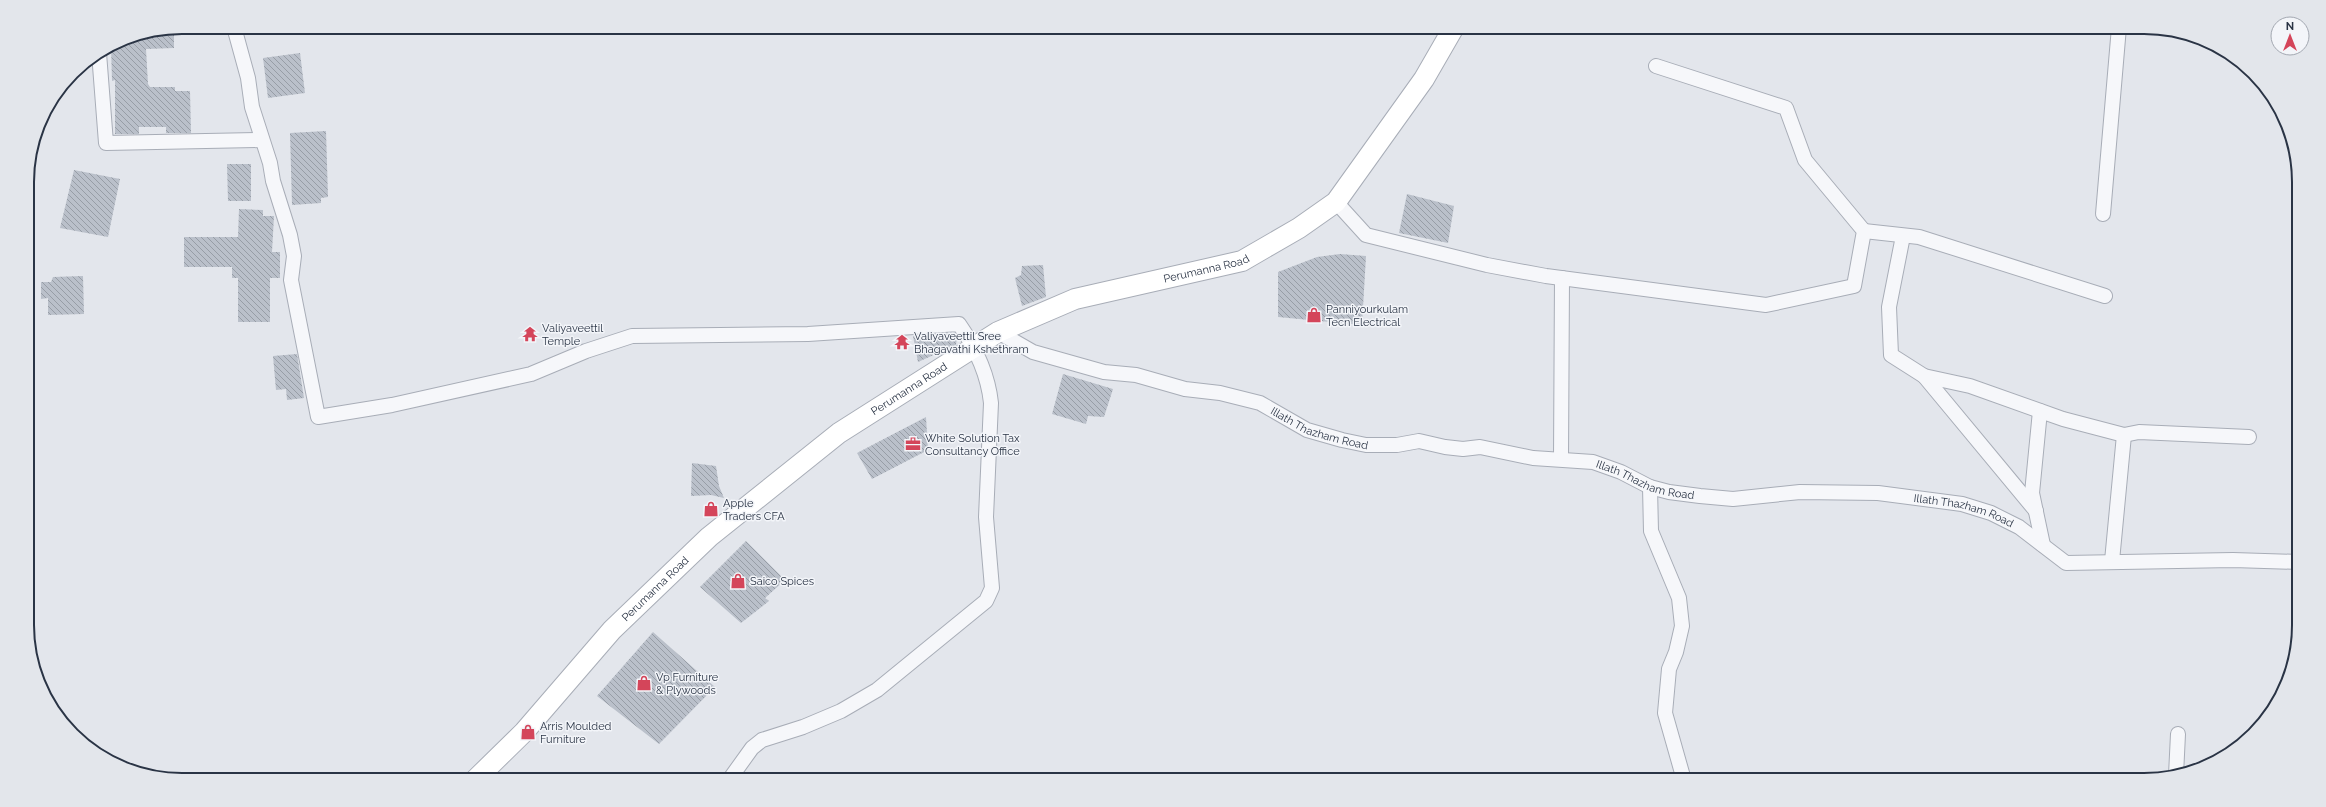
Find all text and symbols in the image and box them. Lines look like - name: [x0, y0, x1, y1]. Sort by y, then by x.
- north arrow: [2270, 16, 2310, 56]
- text: N: [2286, 20, 2294, 33]
- street label: Perumanna Road: [1162, 252, 1252, 285]
- place label: Panniyourkulam Tecn Electrical: [1326, 303, 1408, 329]
- shop icon: Panniyourkulam Tecn Electrical: [1305, 306, 1323, 324]
- place label: Valiyaveettil Temple: [542, 322, 603, 348]
- temple icon: Valiyaveettil Temple: [521, 325, 539, 343]
- place label: Valiyaveettil Sree Bhagavathi Kshethram: [914, 330, 1029, 356]
- temple icon: Valiyaveettil Sree Bhagavathi Kshethram: [893, 333, 911, 351]
- street label: Perumanna Road: [868, 359, 950, 418]
- street label: Illath Thazham Road: [1269, 404, 1369, 452]
- place label: White Solution Tax Consultancy Office: [925, 432, 1020, 458]
- office icon: White Solution Tax Consultancy Office: [904, 435, 922, 453]
- street label: Illath Thazham Road: [1595, 457, 1695, 502]
- street label: Illath Thazham Road: [1913, 491, 2016, 530]
- place label: Apple Traders CFA: [723, 497, 785, 523]
- shop icon: Apple Traders CFA: [702, 500, 720, 518]
- street label: Perumanna Road: [619, 554, 691, 624]
- shop icon: Saico Spices: [729, 572, 747, 590]
- place label: Saico Spices: [750, 575, 814, 588]
- place label: Vp Furniture & Plywoods: [656, 671, 719, 697]
- shop icon: Vp Furniture & Plywoods: [635, 674, 653, 692]
- place label: Arris Moulded Furniture: [540, 720, 612, 746]
- shop icon: Arris Moulded Furniture: [519, 723, 537, 741]

